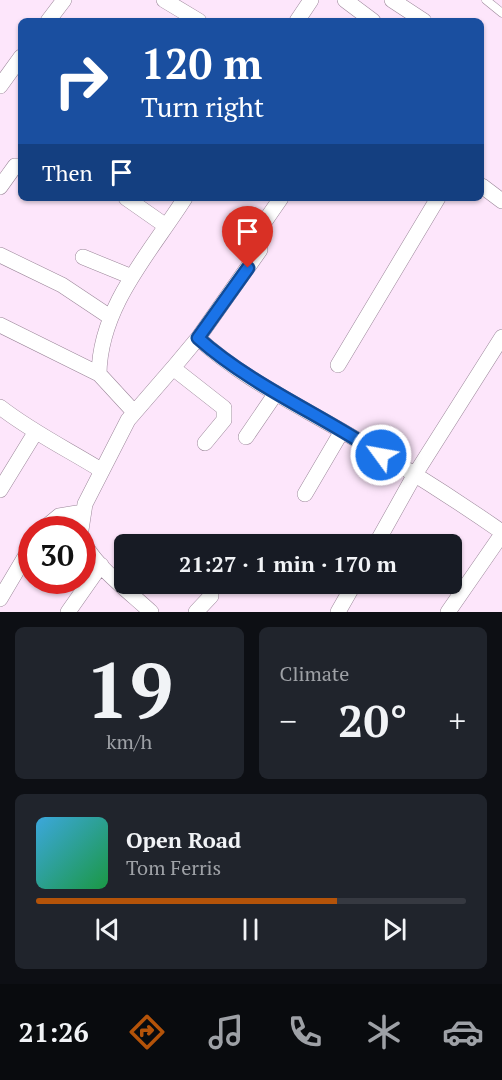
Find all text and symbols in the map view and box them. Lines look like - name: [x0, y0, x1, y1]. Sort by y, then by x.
- text: 120 m: [141, 35, 262, 91]
- icon: right: [42, 42, 120, 120]
- text: Turn right: [141, 89, 264, 125]
- icon: arrive: [105, 156, 138, 189]
- text: Then: [42, 158, 93, 187]
- pin: [222, 206, 273, 268]
- icon: arrive: [231, 215, 264, 248]
- position arrow: [349, 423, 413, 487]
- speed limit sign: 30: [18, 516, 96, 594]
- text: 21:27 · 1 min · 170 m: [179, 549, 397, 578]
- text: 19: [85, 637, 173, 740]
- text: Climate: [280, 660, 349, 687]
- text: 20°: [338, 690, 407, 750]
- text: −: [280, 699, 297, 742]
- text: +: [448, 699, 466, 742]
- text: km/h: [106, 728, 152, 755]
- text: Open Road: [126, 825, 241, 854]
- text: Tom Ferris: [126, 854, 221, 881]
- icon: previous: [91, 913, 124, 946]
- icon: pause: [234, 913, 267, 946]
- icon: next: [378, 913, 411, 946]
- icon: directions: [126, 1011, 168, 1053]
- icon: music: [205, 1011, 247, 1053]
- icon: phone: [284, 1011, 326, 1053]
- icon: climate: [363, 1011, 405, 1053]
- icon: car: [442, 1011, 484, 1053]
- text: 21:26: [18, 1014, 89, 1050]

